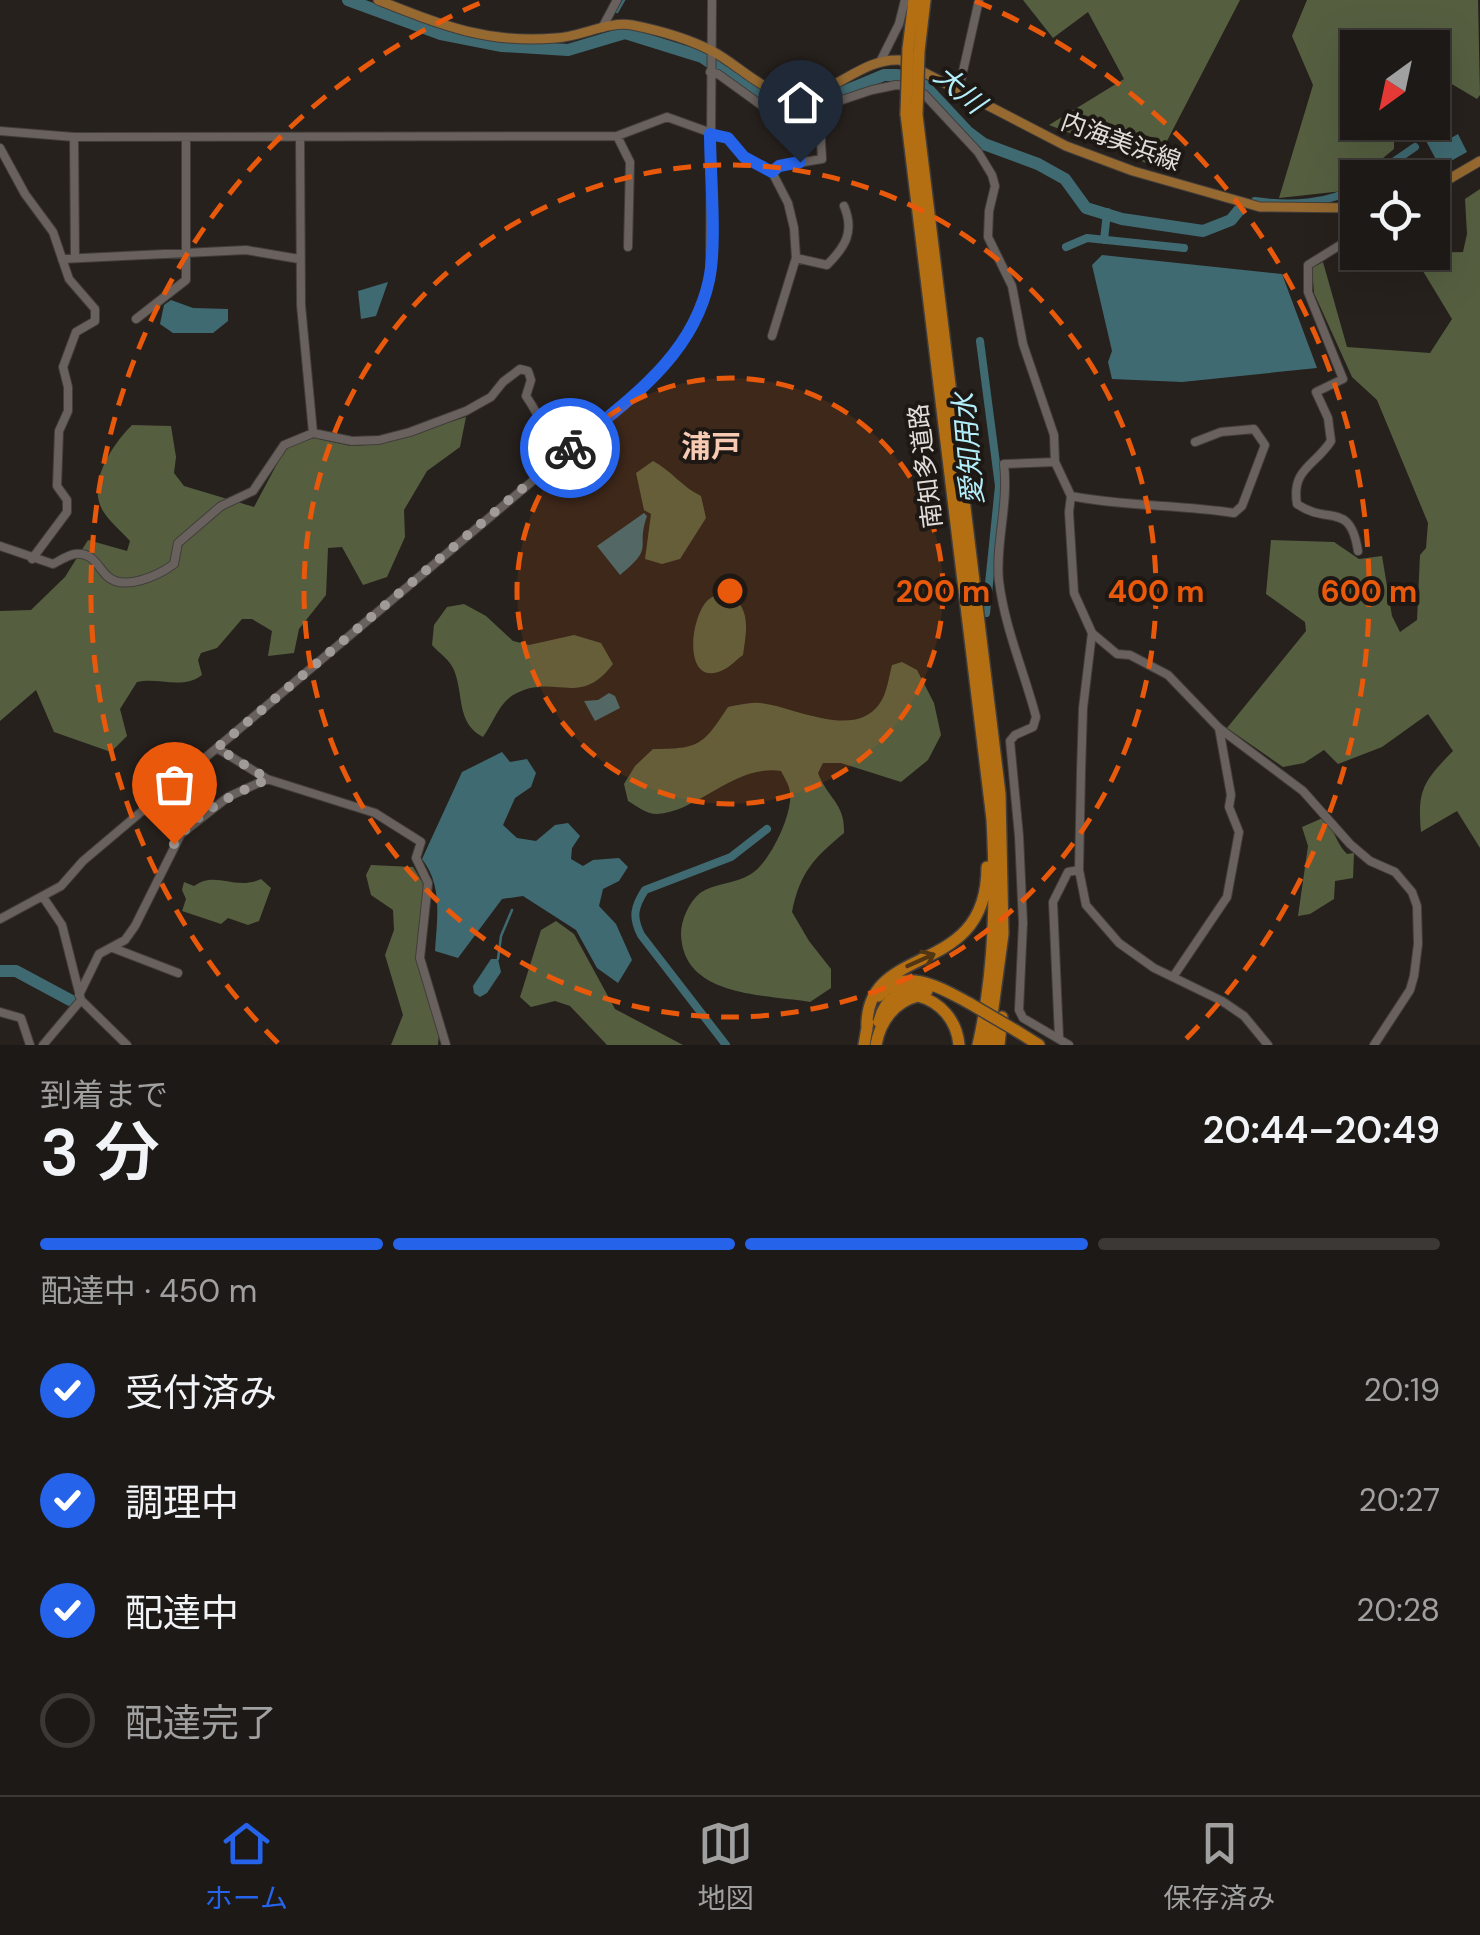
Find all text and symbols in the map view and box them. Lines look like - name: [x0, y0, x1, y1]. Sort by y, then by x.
- north arrow: [1340, 30, 1450, 140]
- map controls: [1340, 30, 1450, 270]
- water label: 大川: [926, 57, 995, 124]
- pin: [758, 60, 843, 163]
- icon: home: [773, 75, 828, 130]
- street label: 内海美浜線: [1056, 105, 1185, 178]
- button: locate: [1340, 160, 1450, 270]
- water label: 愛知用水: [945, 389, 992, 506]
- courier: [520, 398, 620, 498]
- street label: 南知多道路: [902, 402, 949, 530]
- icon: bike: [543, 421, 598, 476]
- district label: 浦戸: [681, 427, 741, 466]
- text: 200 m: [896, 572, 990, 611]
- text: 400 m: [1107, 572, 1205, 611]
- text: 600 m: [1321, 572, 1417, 611]
- centre of rings: [712, 573, 748, 609]
- pin: [132, 742, 217, 845]
- icon: bag: [147, 757, 202, 812]
- one-way arrow: [905, 950, 936, 968]
- text: 到着まで: [40, 1074, 168, 1116]
- text: 20:44–20:49: [1202, 1105, 1440, 1155]
- text: 3 分: [40, 1111, 160, 1195]
- text: 配達中 · 450 m: [40, 1270, 257, 1312]
- icon: check: [40, 1363, 95, 1418]
- text: 受付済み: [125, 1368, 277, 1418]
- text: 20:19: [1363, 1369, 1440, 1411]
- icon: check: [40, 1473, 95, 1528]
- text: 調理中: [125, 1478, 239, 1528]
- text: 20:27: [1359, 1479, 1440, 1521]
- icon: check: [40, 1583, 95, 1638]
- text: 配達中: [125, 1588, 239, 1638]
- text: 20:28: [1356, 1589, 1440, 1631]
- text: 配達完了: [125, 1698, 277, 1748]
- tab: ホーム: [205, 1816, 288, 1917]
- tab: 地図: [698, 1816, 754, 1917]
- tab: 保存済み: [1163, 1816, 1275, 1917]

